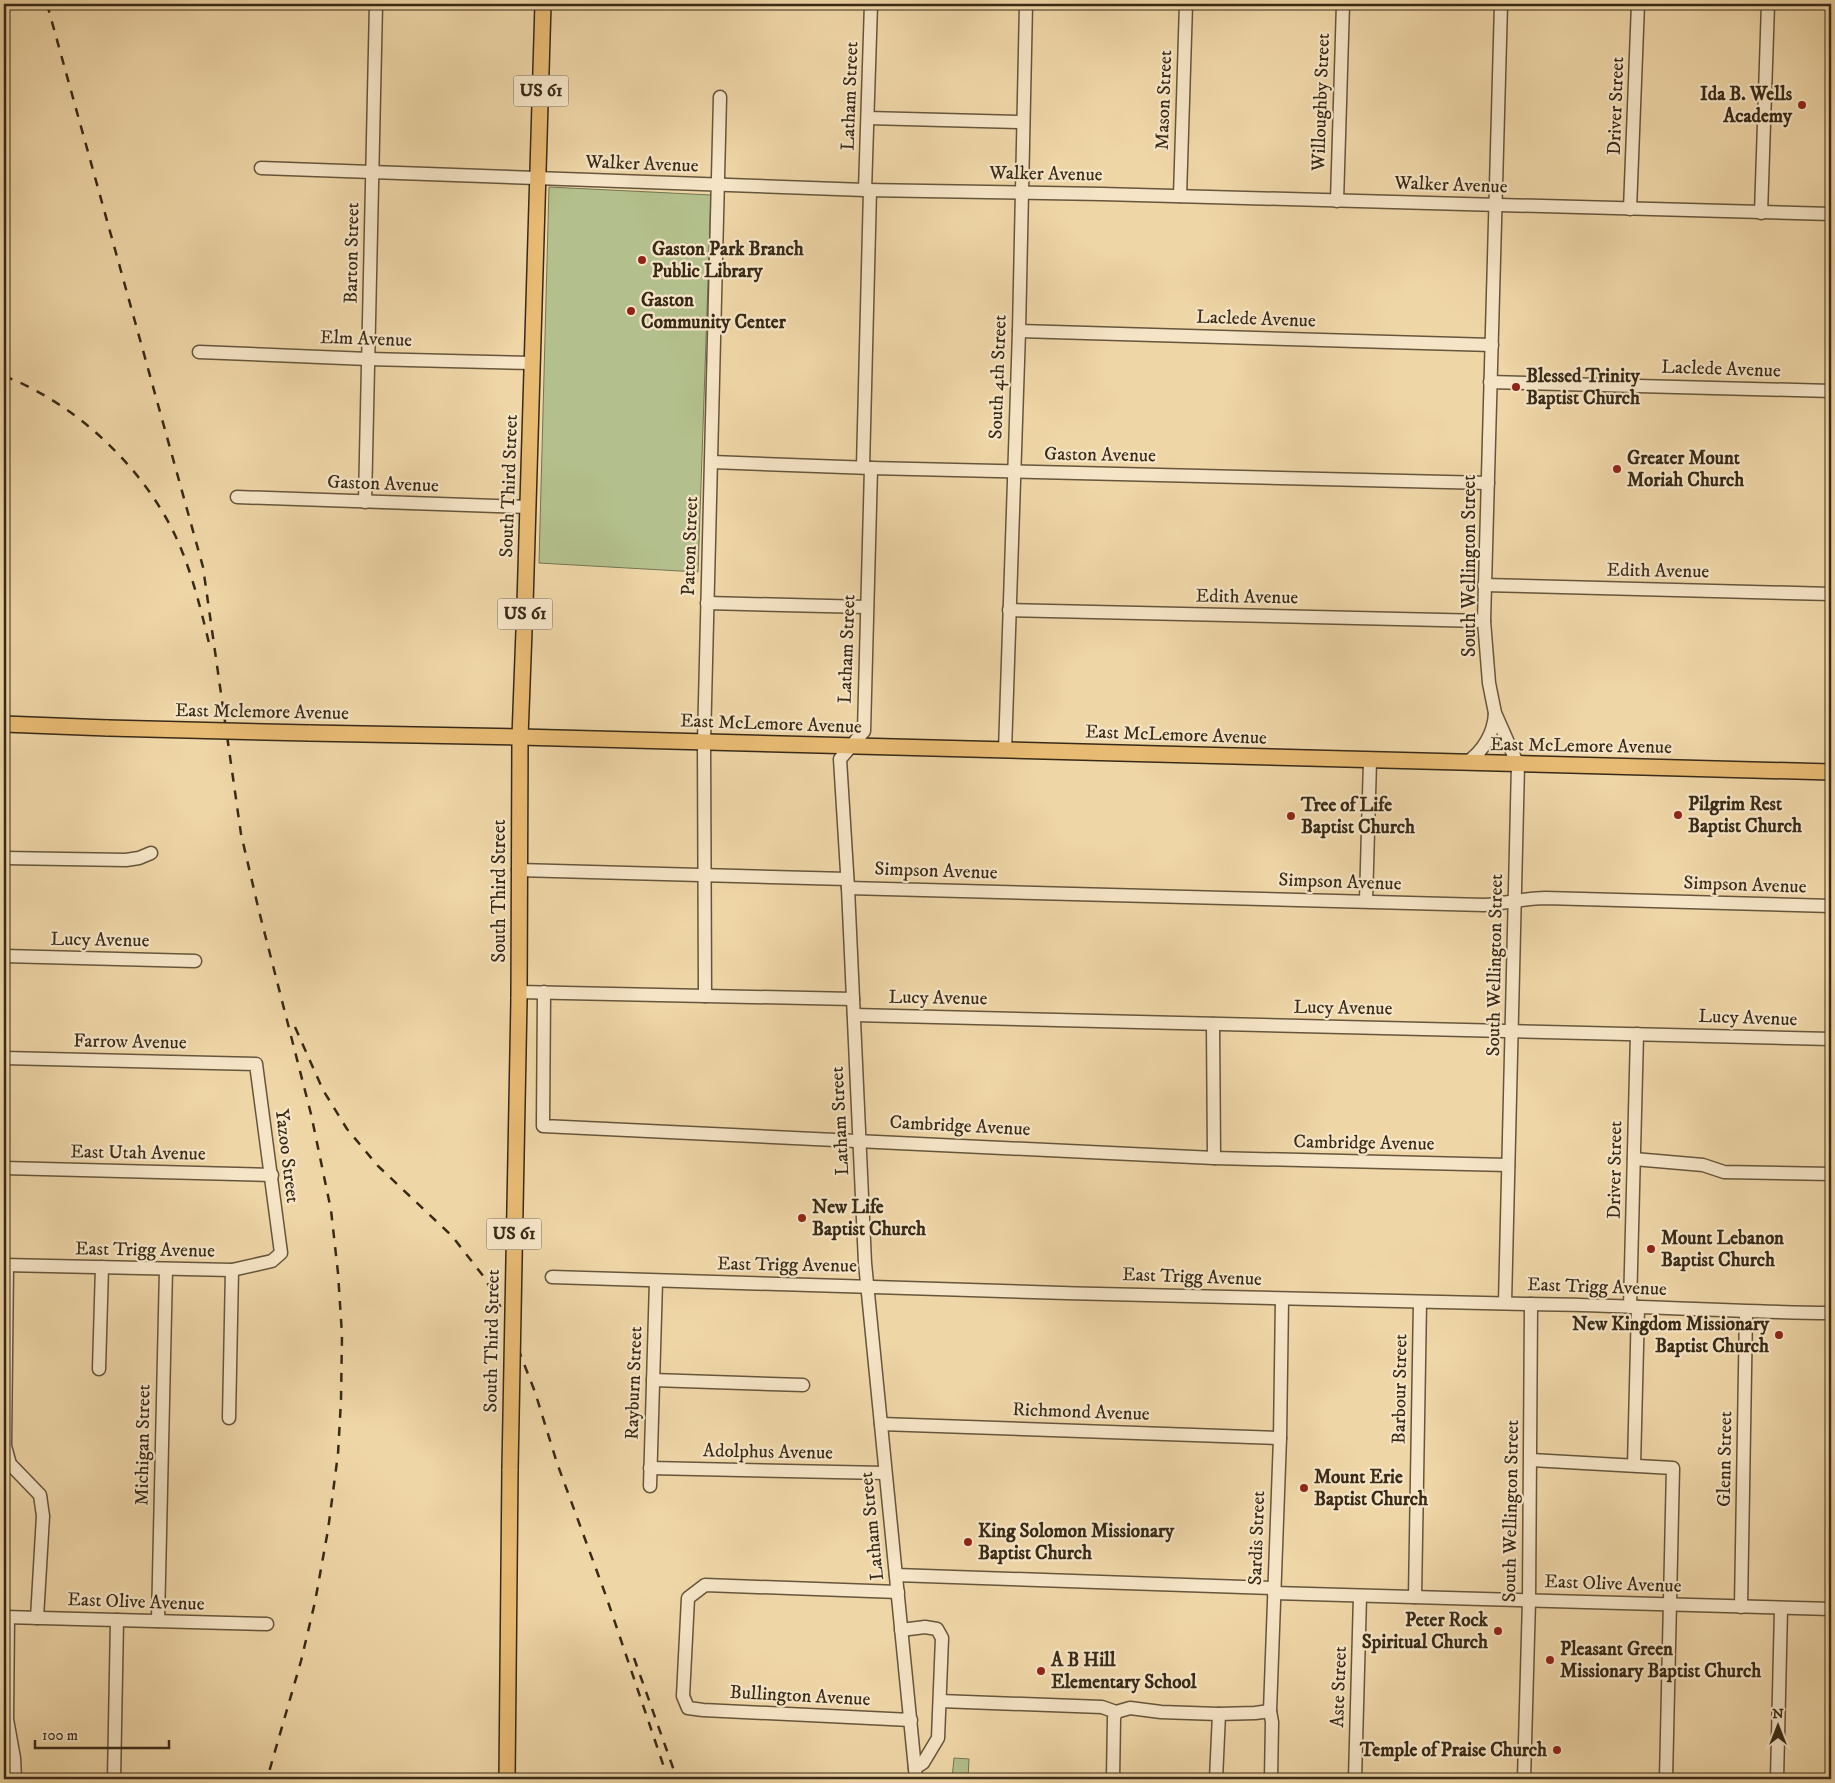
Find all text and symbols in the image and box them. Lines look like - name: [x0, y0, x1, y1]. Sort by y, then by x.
- street label: Willoughby Street: [1307, 33, 1335, 172]
- street label: Latham Street: [837, 41, 863, 151]
- street label: Mason Street: [1151, 50, 1177, 150]
- street label: Driver Street: [1603, 56, 1629, 156]
- road number: US 61: [514, 76, 568, 106]
- place label: Ida B. Wells Academy: [1700, 83, 1793, 128]
- marker: Ida B. Wells Academy: [1796, 99, 1808, 111]
- street label: Walker Avenue: [584, 150, 699, 177]
- street label: Walker Avenue: [988, 161, 1103, 186]
- street label: Walker Avenue: [1393, 171, 1508, 198]
- street label: Barton Street: [340, 202, 364, 304]
- place label: Gaston Park Branch Public Library: [652, 238, 805, 283]
- marker: Gaston Park Branch Public Library: [636, 254, 648, 266]
- place label: Gaston Community Center: [641, 289, 787, 334]
- marker: Gaston Community Center: [625, 305, 637, 317]
- street label: Laclede Avenue: [1196, 305, 1316, 333]
- street label: South 4th Street: [984, 314, 1012, 440]
- street label: Elm Avenue: [319, 326, 413, 352]
- street label: Laclede Avenue: [1661, 355, 1781, 383]
- place label: Blessed Trinity Baptist Church: [1526, 365, 1641, 410]
- marker: Blessed Trinity Baptist Church: [1510, 381, 1522, 393]
- street label: South Third Street: [495, 414, 523, 558]
- street label: Gaston Avenue: [1044, 443, 1156, 467]
- place label: Greater Mount Moriah Church: [1627, 447, 1745, 492]
- marker: Greater Mount Moriah Church: [1611, 463, 1623, 475]
- street label: Gaston Avenue: [327, 471, 439, 497]
- street label: South Wellington Street: [1458, 475, 1481, 657]
- street label: Patton Street: [677, 496, 703, 596]
- street label: Edith Avenue: [1606, 559, 1710, 583]
- street label: Edith Avenue: [1195, 585, 1299, 609]
- street label: Latham Street: [834, 594, 860, 704]
- road number: US 61: [498, 598, 552, 630]
- street label: East Mclemore Avenue: [175, 699, 349, 725]
- street label: East McLemore Avenue: [680, 709, 862, 739]
- street label: East McLemore Avenue: [1085, 720, 1267, 750]
- street label: East McLemore Avenue: [1490, 733, 1672, 759]
- place label: Pilgrim Rest Baptist Church: [1688, 793, 1803, 838]
- place label: Tree of Life Baptist Church: [1300, 794, 1416, 839]
- marker: Pilgrim Rest Baptist Church: [1672, 809, 1684, 821]
- marker: Tree of Life Baptist Church: [1285, 810, 1297, 822]
- street label: South Third Street: [488, 819, 511, 963]
- street label: Simpson Avenue: [874, 857, 998, 885]
- street label: Simpson Avenue: [1278, 868, 1402, 896]
- street label: Simpson Avenue: [1683, 871, 1807, 899]
- street label: South Wellington Street: [1482, 874, 1508, 1056]
- street label: Lucy Avenue: [50, 928, 150, 952]
- street label: Lucy Avenue: [888, 986, 988, 1010]
- street label: Lucy Avenue: [1293, 996, 1393, 1020]
- street label: Lucy Avenue: [1698, 1005, 1798, 1031]
- street label: Farrow Avenue: [73, 1030, 187, 1054]
- street label: Latham Street: [826, 1066, 854, 1176]
- street label: Yazoo Street: [270, 1108, 304, 1204]
- street label: Cambridge Avenue: [889, 1111, 1031, 1141]
- street label: Driver Street: [1603, 1121, 1627, 1219]
- street label: Cambridge Avenue: [1293, 1130, 1435, 1156]
- street label: East Utah Avenue: [70, 1140, 206, 1166]
- place label: New Life Baptist Church: [812, 1196, 927, 1241]
- marker: New Life Baptist Church: [796, 1212, 808, 1224]
- road number: US 61: [486, 1218, 542, 1250]
- place label: Mount Lebanon Baptist Church: [1661, 1227, 1785, 1272]
- street label: East Trigg Avenue: [75, 1237, 215, 1263]
- marker: Mount Lebanon Baptist Church: [1645, 1243, 1657, 1255]
- street label: East Trigg Avenue: [717, 1252, 857, 1278]
- street label: East Trigg Avenue: [1122, 1263, 1262, 1291]
- street label: South Third Street: [479, 1269, 505, 1413]
- street label: East Trigg Avenue: [1527, 1273, 1667, 1301]
- place label: New Kingdom Missionary Baptist Church: [1572, 1313, 1770, 1358]
- street label: Rayburn Street: [621, 1326, 647, 1440]
- marker: New Kingdom Missionary Baptist Church: [1773, 1329, 1785, 1341]
- street label: Barbour Street: [1388, 1334, 1412, 1444]
- street label: Michigan Street: [130, 1384, 156, 1506]
- street label: Richmond Avenue: [1012, 1398, 1150, 1426]
- street label: Glenn Street: [1713, 1411, 1737, 1507]
- street label: South Wellington Street: [1498, 1420, 1524, 1602]
- street label: Adolphus Avenue: [703, 1439, 833, 1465]
- place label: Mount Erie Baptist Church: [1314, 1466, 1429, 1511]
- street label: Latham Street: [855, 1471, 889, 1581]
- marker: Mount Erie Baptist Church: [1298, 1482, 1310, 1494]
- street label: Sardis Street: [1244, 1490, 1270, 1586]
- place label: King Solomon Missionary Baptist Church: [978, 1520, 1175, 1565]
- marker: King Solomon Missionary Baptist Church: [962, 1536, 974, 1548]
- street label: East Olive Avenue: [1544, 1570, 1682, 1598]
- street label: East Olive Avenue: [67, 1588, 205, 1616]
- place label: Peter Rock Spiritual Church: [1362, 1609, 1489, 1654]
- marker: Peter Rock Spiritual Church: [1492, 1625, 1504, 1637]
- place label: Pleasant Green Missionary Baptist Church: [1560, 1638, 1762, 1683]
- street label: Aste Street: [1326, 1646, 1352, 1728]
- place label: A B Hill Elementary School: [1050, 1649, 1197, 1694]
- marker: Pleasant Green Missionary Baptist Church: [1544, 1654, 1556, 1666]
- marker: A B Hill Elementary School: [1035, 1665, 1047, 1677]
- street label: Bullington Avenue: [729, 1681, 871, 1711]
- north arrow: [1752, 1700, 1802, 1750]
- text: N: [1772, 1705, 1784, 1723]
- scale bar: [35, 1718, 169, 1750]
- text: 100 m: [42, 1726, 78, 1745]
- place label: Temple of Praise Church: [1359, 1739, 1548, 1762]
- marker: Temple of Praise Church: [1551, 1744, 1563, 1756]

